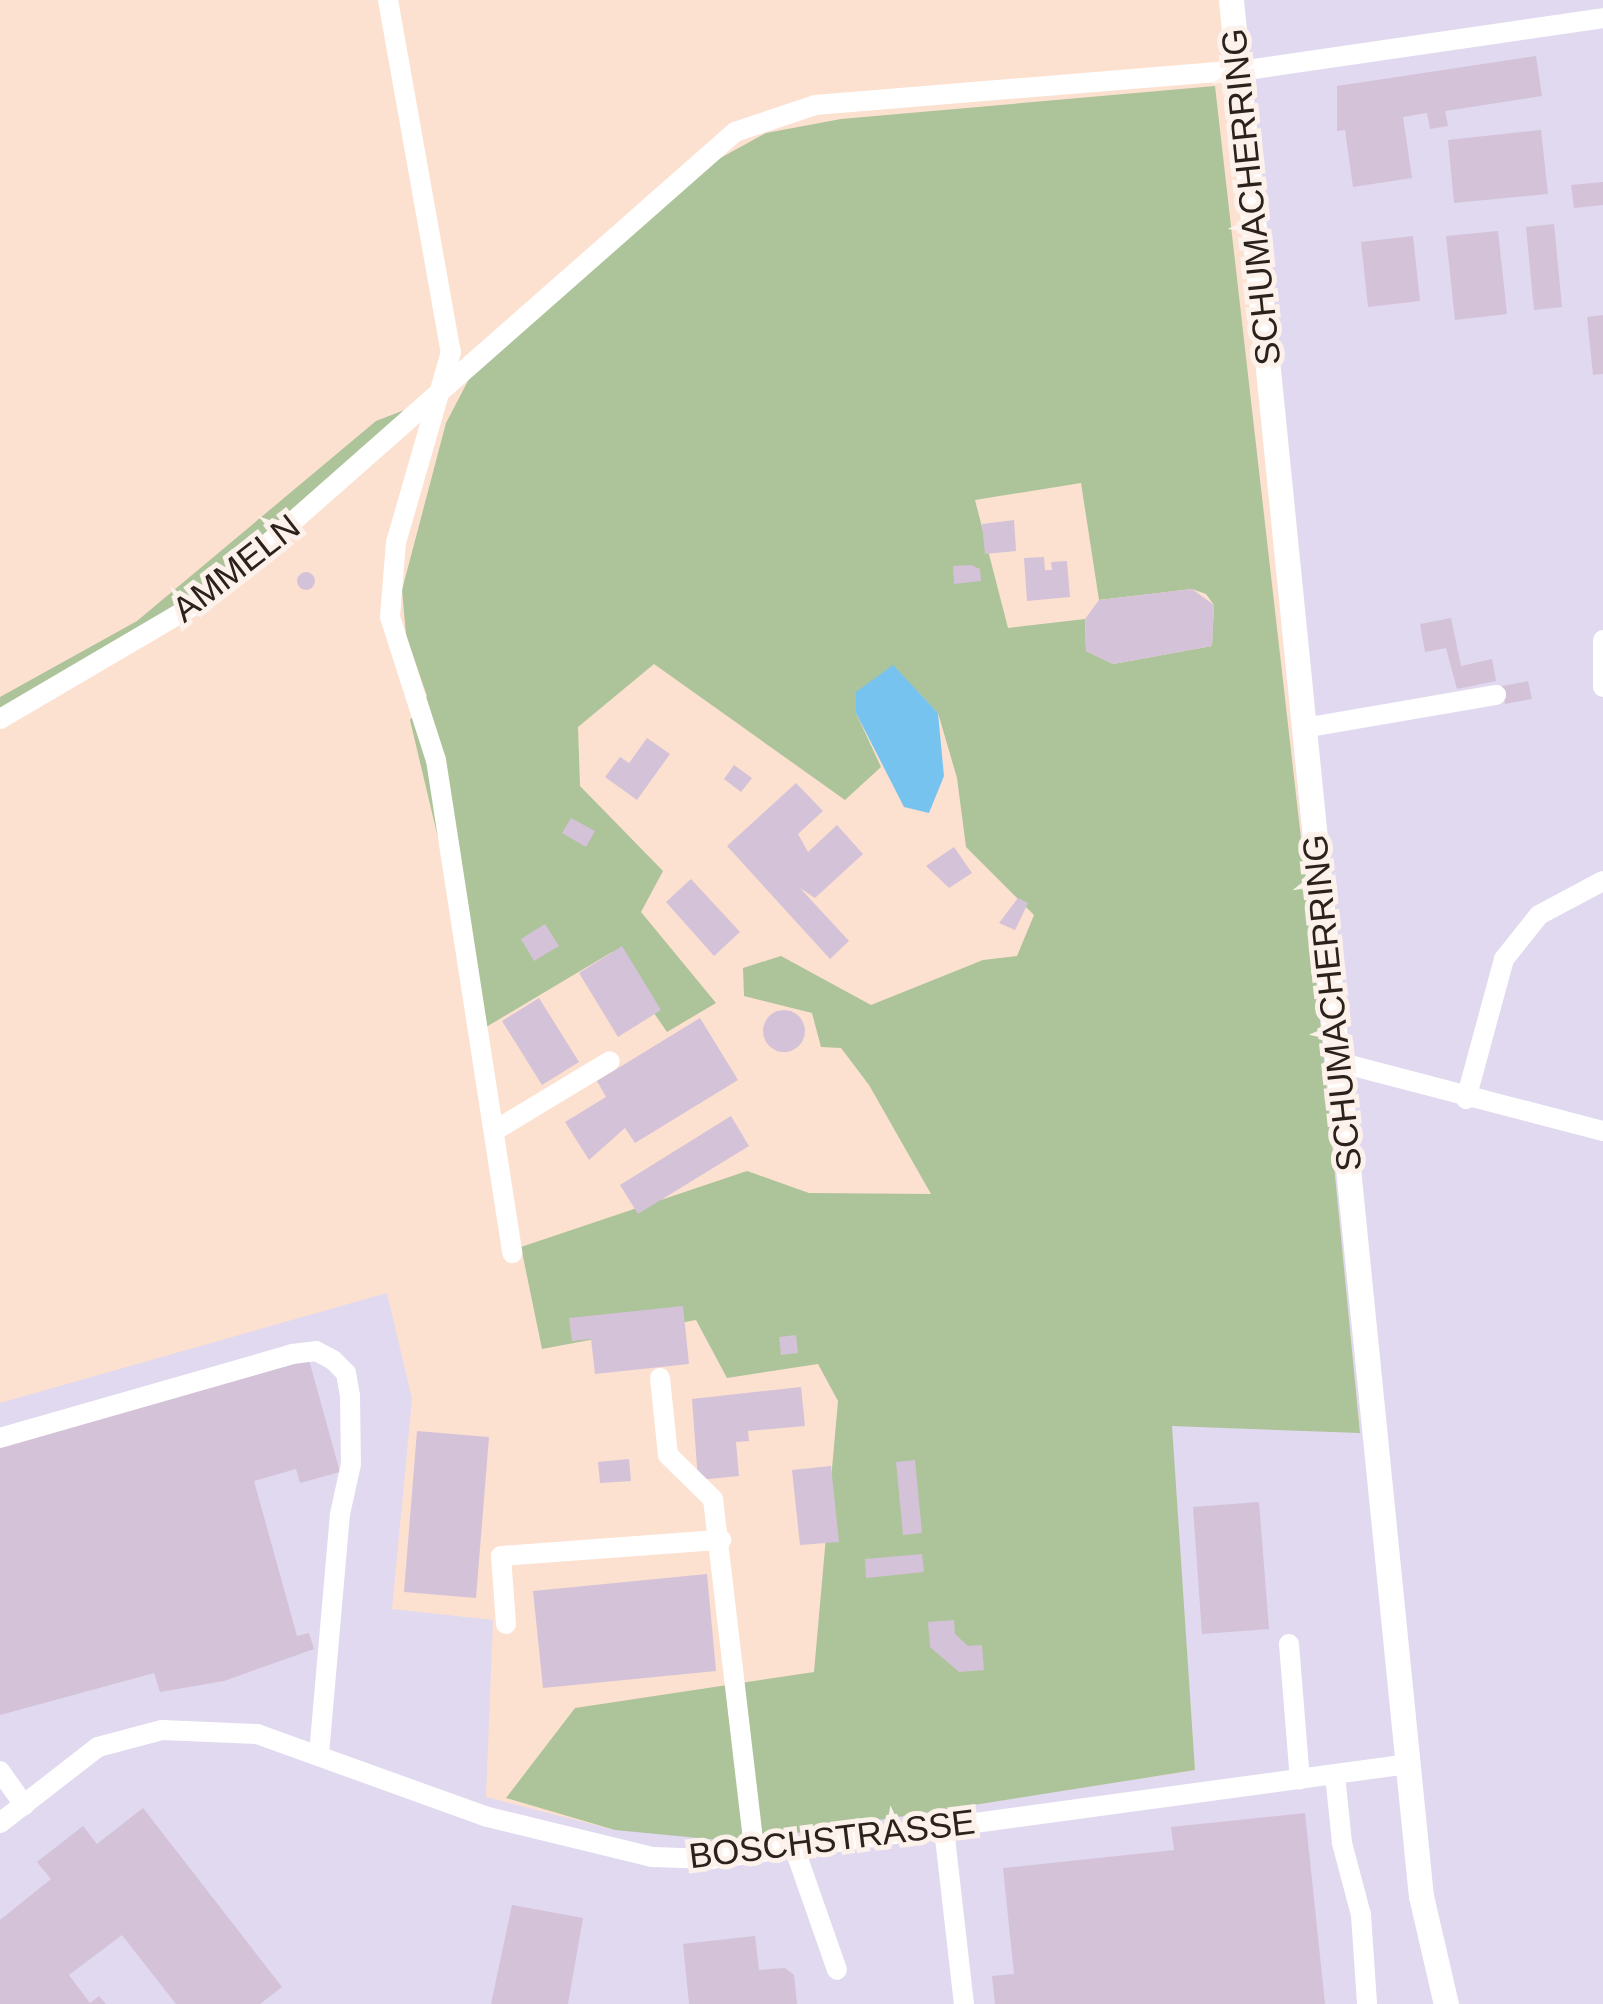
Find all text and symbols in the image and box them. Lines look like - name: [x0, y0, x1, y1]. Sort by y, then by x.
- street label: SCHUMACHERRING: [1212, 27, 1290, 367]
- street label: AMMELN: [164, 505, 308, 631]
- street label: SCHUMACHERRING: [1293, 833, 1371, 1173]
- street label: BOSCHSTRASSE: [687, 1801, 977, 1877]

